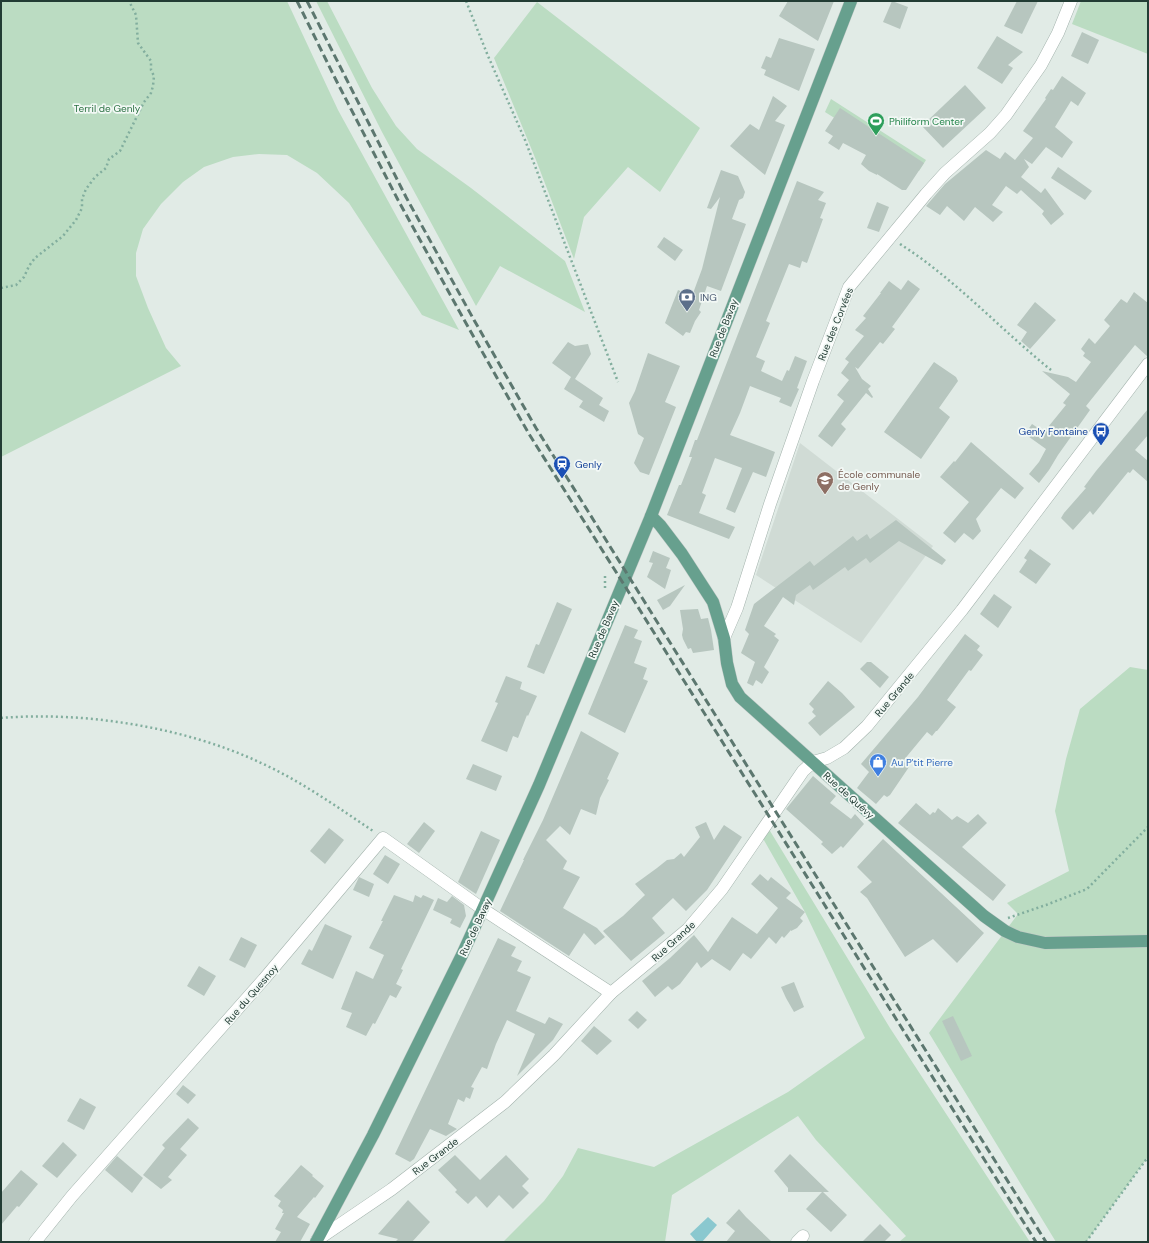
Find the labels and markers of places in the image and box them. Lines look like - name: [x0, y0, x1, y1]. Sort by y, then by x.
- sports icon: Philiform Center: [866, 111, 886, 136]
- place label: Philiform Center: [889, 115, 964, 128]
- bank icon: ING: [677, 287, 697, 312]
- place label: ING: [700, 291, 717, 304]
- bus stop icon: Genly Fontaine: [1091, 421, 1111, 446]
- place label: Genly Fontaine: [1019, 425, 1088, 438]
- station icon: Genly: [552, 454, 572, 479]
- place label: Genly: [575, 458, 602, 471]
- place label: École communale de Genly: [838, 468, 920, 493]
- school or university icon: École communale de Genly: [815, 470, 835, 495]
- shop icon: Au P'tit Pierre: [868, 752, 888, 777]
- place label: Au P'tit Pierre: [891, 756, 953, 769]

